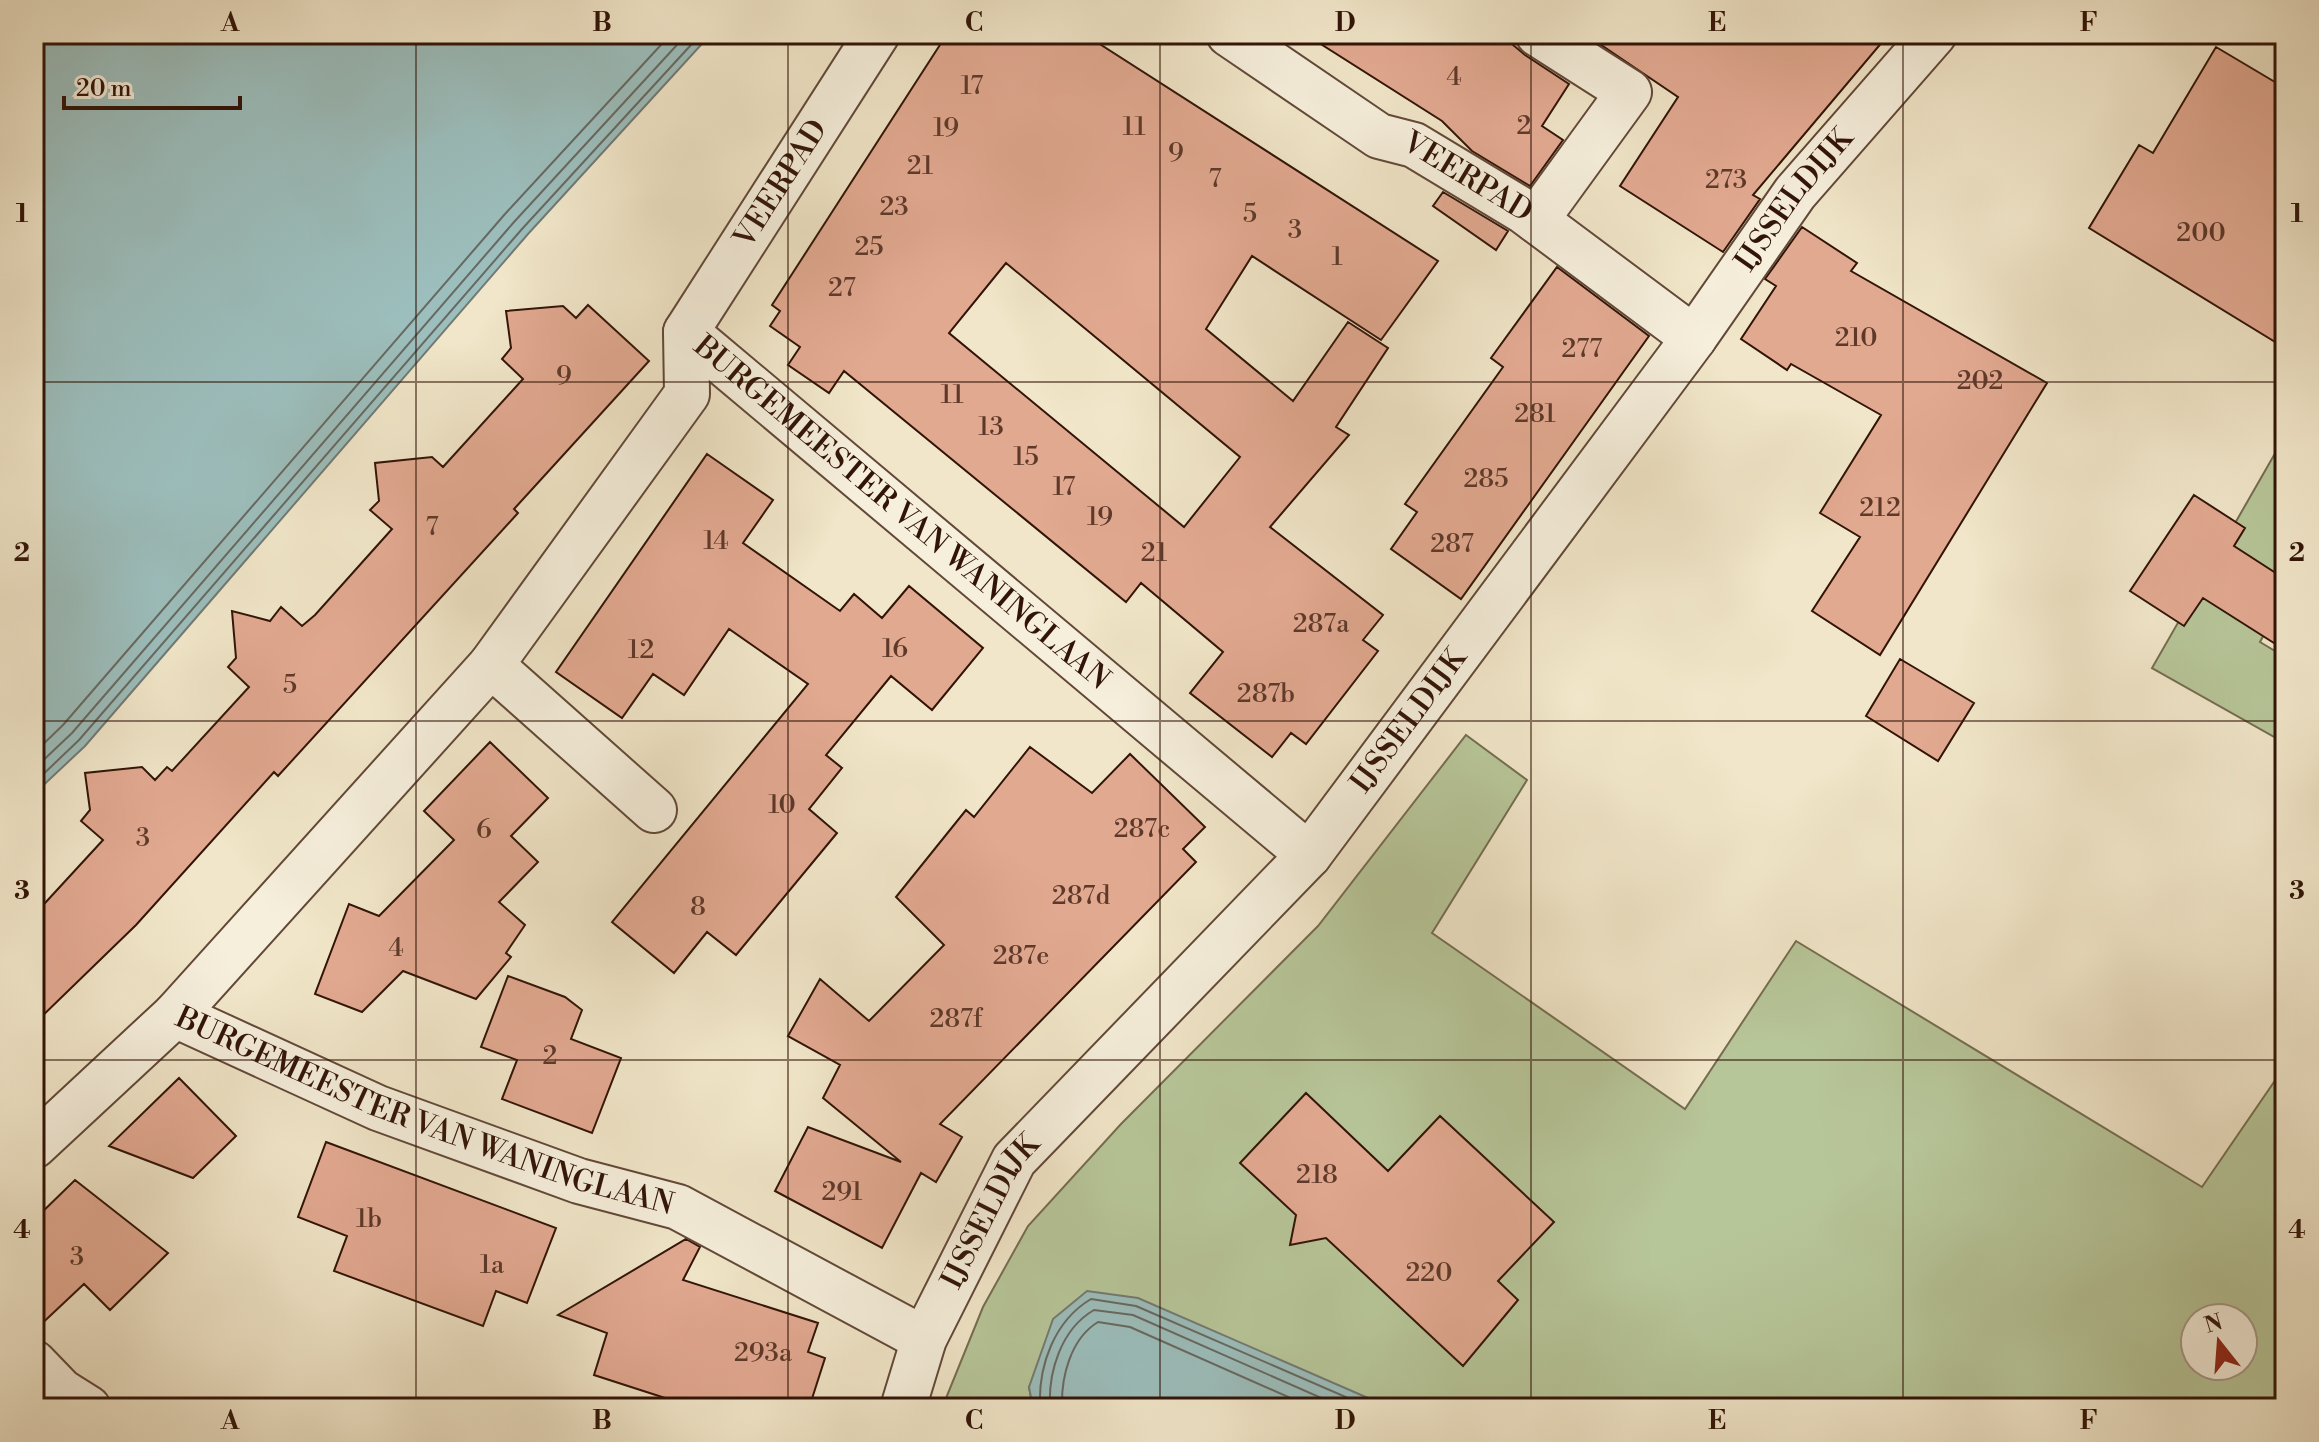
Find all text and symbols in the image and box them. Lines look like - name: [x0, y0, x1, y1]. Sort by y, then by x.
- text: A: [220, 7, 240, 39]
- text: B: [592, 7, 612, 39]
- text: C: [965, 7, 983, 39]
- text: D: [1335, 7, 1355, 39]
- text: E: [1708, 7, 1726, 39]
- text: F: [2080, 7, 2098, 39]
- scale bar: [64, 60, 240, 110]
- house number: 4: [1446, 61, 1462, 93]
- house number: 17: [961, 70, 983, 102]
- text: 20 m: [76, 74, 132, 104]
- house number: 2: [1517, 110, 1531, 142]
- house number: 11: [1122, 111, 1146, 143]
- street label: VEERPAD: [725, 112, 836, 256]
- house number: 19: [933, 112, 959, 144]
- street label: IJSSELDIJK: [1727, 119, 1863, 279]
- street label: VEERPAD: [1395, 123, 1539, 231]
- house number: 9: [1168, 137, 1184, 169]
- house number: 21: [907, 150, 933, 182]
- house number: 7: [1208, 163, 1222, 195]
- house number: 273: [1705, 164, 1747, 196]
- house number: 23: [879, 191, 909, 223]
- text: 1: [16, 198, 29, 230]
- house number: 5: [1243, 198, 1257, 230]
- text: 1: [2291, 198, 2304, 230]
- house number: 3: [1288, 214, 1302, 246]
- house number: 200: [2176, 217, 2226, 249]
- house number: 25: [854, 231, 884, 263]
- house number: 1: [1331, 241, 1343, 273]
- house number: 27: [828, 272, 856, 304]
- house number: 210: [1835, 322, 1877, 354]
- street label: BURGEMEESTER VAN WANINGLAAN: [685, 327, 1117, 698]
- house number: 277: [1562, 333, 1602, 365]
- house number: 9: [556, 360, 572, 392]
- house number: 202: [1957, 365, 2003, 397]
- house number: 11: [940, 379, 964, 411]
- house number: 281: [1514, 398, 1556, 430]
- house number: 13: [978, 411, 1004, 443]
- house number: 15: [1013, 441, 1039, 473]
- house number: 285: [1463, 463, 1509, 495]
- house number: 17: [1053, 471, 1075, 503]
- house number: 212: [1859, 492, 1901, 524]
- house number: 19: [1087, 501, 1113, 533]
- house number: 7: [425, 511, 439, 543]
- house number: 14: [703, 525, 729, 557]
- house number: 287: [1430, 528, 1474, 560]
- text: 2: [14, 537, 30, 569]
- house number: 21: [1141, 537, 1167, 569]
- text: 2: [2289, 537, 2305, 569]
- house number: 287a: [1293, 608, 1350, 640]
- house number: 16: [882, 633, 908, 665]
- house number: 12: [628, 634, 654, 666]
- street label: IJSSELDIJK: [1343, 639, 1476, 801]
- house number: 5: [283, 669, 297, 701]
- house number: 287b: [1237, 678, 1295, 710]
- house number: 10: [768, 789, 796, 821]
- house number: 287c: [1114, 813, 1170, 845]
- house number: 6: [476, 814, 492, 846]
- house number: 3: [136, 822, 150, 854]
- text: 3: [14, 875, 30, 907]
- text: 3: [2289, 875, 2305, 907]
- house number: 287d: [1052, 880, 1110, 912]
- house number: 8: [690, 891, 706, 923]
- house number: 4: [388, 932, 404, 964]
- house number: 287e: [993, 940, 1049, 972]
- street label: BURGEMEESTER VAN WANINGLAAN: [169, 998, 678, 1224]
- house number: 287f: [930, 1003, 984, 1035]
- house number: 2: [543, 1040, 557, 1072]
- street label: IJSSELDIJK: [933, 1124, 1049, 1295]
- house number: 218: [1296, 1159, 1338, 1191]
- house number: 291: [822, 1176, 862, 1208]
- house number: 1b: [356, 1203, 382, 1235]
- text: 4: [13, 1214, 31, 1246]
- text: 4: [2288, 1214, 2306, 1246]
- house number: 3: [70, 1241, 84, 1273]
- house number: 1a: [480, 1249, 505, 1281]
- house number: 220: [1406, 1257, 1452, 1289]
- north arrow: [2179, 1302, 2259, 1382]
- text: N: [2201, 1309, 2226, 1340]
- house number: 293a: [734, 1337, 793, 1369]
- text: A: [220, 1405, 240, 1437]
- text: B: [592, 1405, 612, 1437]
- text: C: [965, 1405, 983, 1437]
- text: D: [1335, 1405, 1355, 1437]
- text: E: [1708, 1405, 1726, 1437]
- text: F: [2080, 1405, 2098, 1437]

